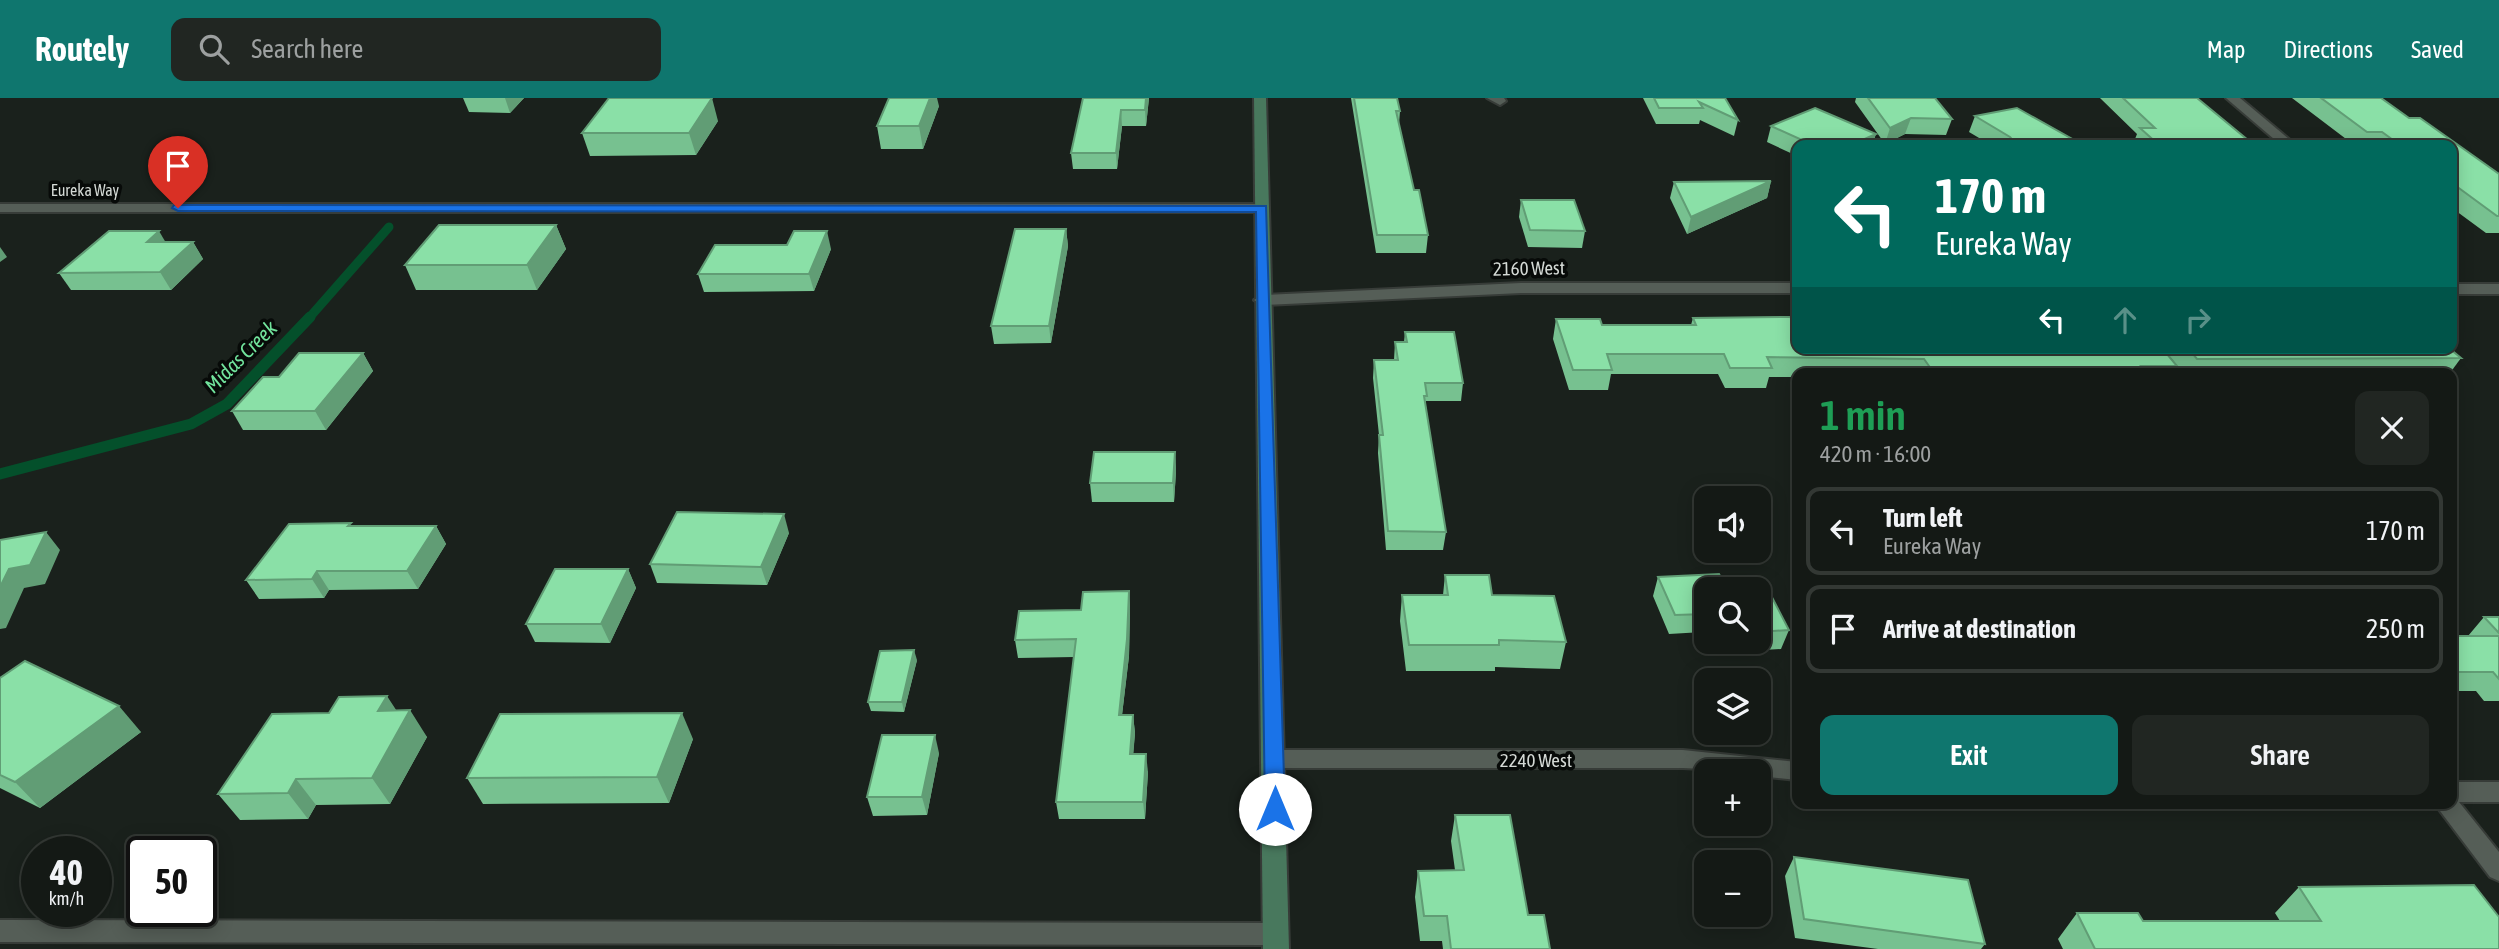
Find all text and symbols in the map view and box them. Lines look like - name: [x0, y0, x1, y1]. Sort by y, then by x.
- search box: [171, 18, 661, 81]
- text: Routely: [35, 30, 129, 68]
- icon: search: [195, 30, 233, 68]
- text: Search here: [251, 34, 363, 64]
- text: Map: [2207, 36, 2245, 63]
- text: Directions: [2283, 36, 2373, 63]
- text: Saved: [2411, 36, 2464, 63]
- pin: [148, 136, 208, 208]
- icon: arrive: [159, 147, 197, 185]
- text: 170 m: [1935, 167, 2046, 223]
- icon: left: [1820, 168, 1911, 259]
- street label: Eureka Way: [51, 181, 120, 200]
- text: Eureka Way: [1935, 225, 2072, 262]
- street label: 2160 West: [1493, 256, 1565, 280]
- icon: left: [2033, 301, 2071, 339]
- icon: ahead: [2106, 301, 2144, 339]
- icon: right: [2179, 301, 2217, 339]
- water label: Midas Creek: [199, 315, 282, 397]
- text: 1 min: [1820, 391, 1906, 439]
- button: close: [2355, 391, 2429, 465]
- text: 420 m · 16:00: [1820, 441, 1931, 467]
- map controls: [1694, 486, 1771, 927]
- button: sound: [1694, 486, 1771, 563]
- text: Turn left: [1883, 503, 1963, 533]
- icon: left: [1824, 512, 1862, 550]
- text: 170 m: [2366, 516, 2425, 546]
- text: Eureka Way: [1883, 533, 1981, 559]
- button: search: [1694, 577, 1771, 654]
- icon: arrive: [1824, 610, 1862, 648]
- text: Arrive at destination: [1883, 614, 2076, 644]
- text: 250 m: [2366, 614, 2425, 644]
- button: layers: [1694, 668, 1771, 745]
- button: Exit: [1820, 715, 2118, 795]
- button: Share: [2132, 715, 2429, 795]
- street label: 2240 West: [1500, 749, 1572, 771]
- button: +: [1694, 759, 1771, 836]
- position arrow: [1238, 772, 1312, 846]
- speed limit sign: 50: [126, 836, 217, 927]
- button: −: [1694, 850, 1771, 927]
- text: 40: [50, 852, 83, 892]
- text: km/h: [49, 888, 84, 909]

